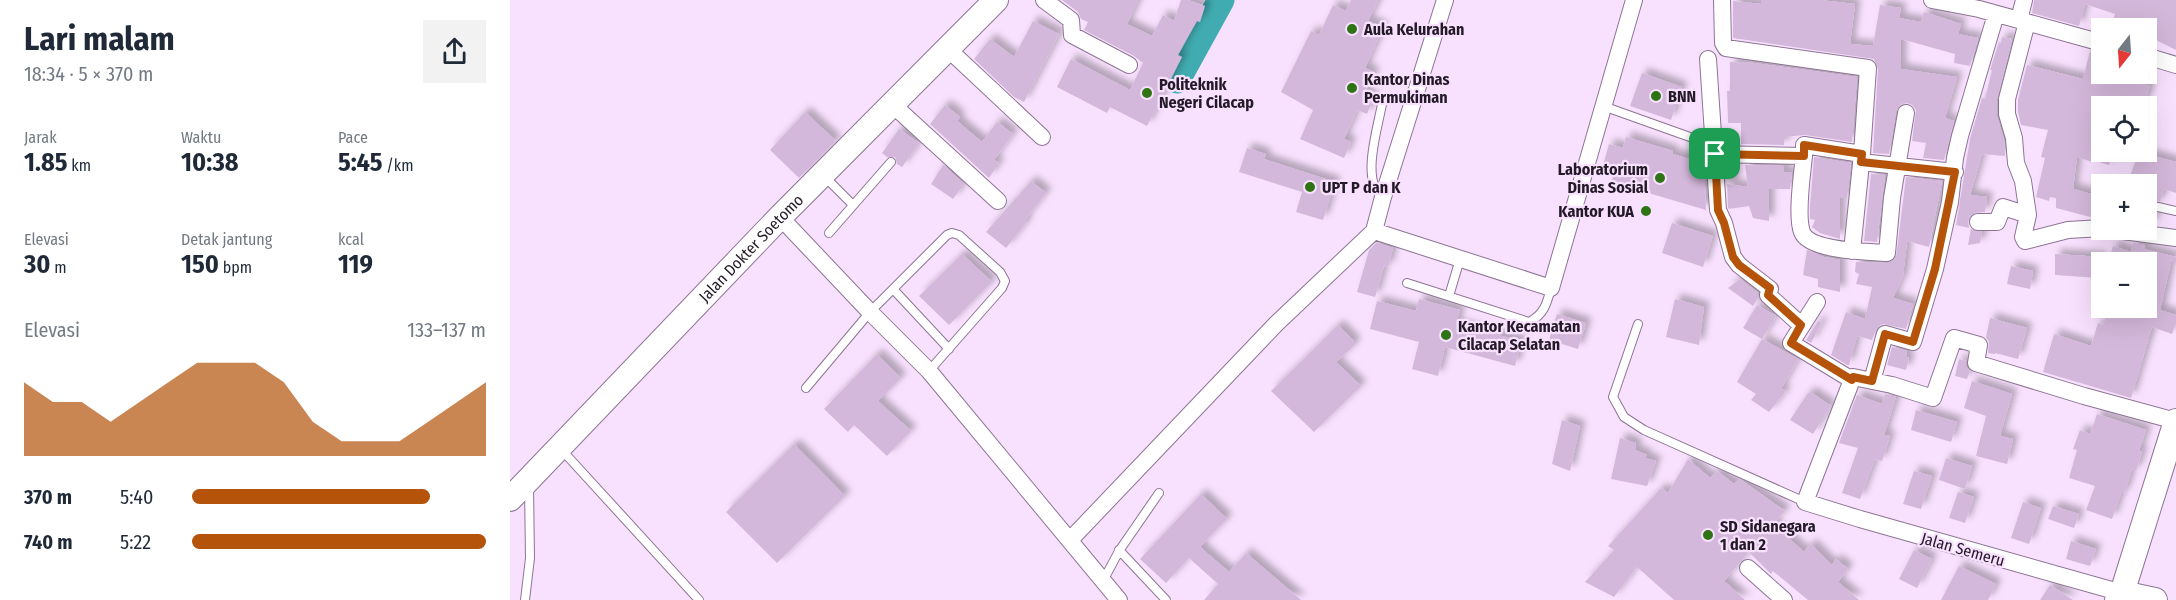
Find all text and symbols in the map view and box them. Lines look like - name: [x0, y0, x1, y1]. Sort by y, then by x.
- north arrow: [2091, 18, 2157, 84]
- map controls: [2091, 18, 2157, 318]
- text: Lari malam: [24, 19, 175, 59]
- button: share: [423, 20, 486, 83]
- place label: Aula Kelurahan: [1363, 20, 1464, 39]
- marker: Aula Kelurahan: [1345, 22, 1359, 36]
- text: 18:34 · 5 × 370 m: [24, 62, 153, 86]
- place label: Kantor Dinas Permukiman: [1364, 70, 1450, 107]
- place label: Politeknik Negeri Cilacap: [1159, 75, 1254, 112]
- marker: Kantor Dinas Permukiman: [1345, 81, 1359, 95]
- marker: Politeknik Negeri Cilacap: [1140, 86, 1154, 100]
- place label: BNN: [1668, 87, 1696, 106]
- marker: BNN: [1649, 89, 1663, 103]
- button: locate: [2091, 96, 2157, 162]
- text: Jarak: [24, 128, 57, 147]
- text: Waktu: [181, 128, 221, 147]
- text: Pace: [338, 128, 368, 147]
- pin: [1689, 128, 1740, 179]
- icon: arrive: [1698, 137, 1731, 170]
- text: 1.85: [24, 147, 67, 178]
- text: 10:38: [181, 147, 239, 178]
- text: 5:45: [338, 147, 382, 178]
- text: km: [67, 156, 91, 175]
- text: /km: [382, 156, 413, 175]
- place label: Laboratorium Dinas Sosial: [1558, 160, 1649, 197]
- marker: Laboratorium Dinas Sosial: [1653, 171, 1667, 185]
- button: +: [2091, 174, 2157, 240]
- place label: UPT P dan K: [1322, 178, 1401, 197]
- marker: UPT P dan K: [1303, 180, 1317, 194]
- street label: Jalan Dokter Soetomo: [695, 190, 807, 306]
- place label: Kantor KUA: [1558, 202, 1634, 221]
- marker: Kantor KUA: [1639, 204, 1653, 218]
- text: Elevasi: [24, 230, 69, 249]
- text: Detak jantung: [181, 230, 272, 249]
- text: kcal: [338, 230, 364, 249]
- text: 30: [24, 249, 51, 280]
- text: 150: [181, 249, 219, 280]
- text: 119: [338, 249, 373, 280]
- button: −: [2091, 252, 2157, 318]
- text: m: [51, 258, 67, 277]
- text: bpm: [219, 258, 252, 277]
- place label: Kantor Kecamatan Cilacap Selatan: [1458, 317, 1580, 354]
- text: Elevasi: [24, 318, 80, 342]
- text: 133–137 m: [407, 318, 486, 342]
- marker: Kantor Kecamatan Cilacap Selatan: [1439, 328, 1453, 342]
- text: 370 m: [24, 485, 72, 509]
- text: 5:40: [120, 485, 153, 509]
- place label: SD Sidanegara 1 dan 2: [1720, 517, 1816, 554]
- marker: SD Sidanegara 1 dan 2: [1701, 528, 1715, 542]
- street label: Jalan Semeru: [1919, 528, 2007, 570]
- text: 740 m: [24, 530, 73, 554]
- text: 5:22: [120, 530, 151, 554]

